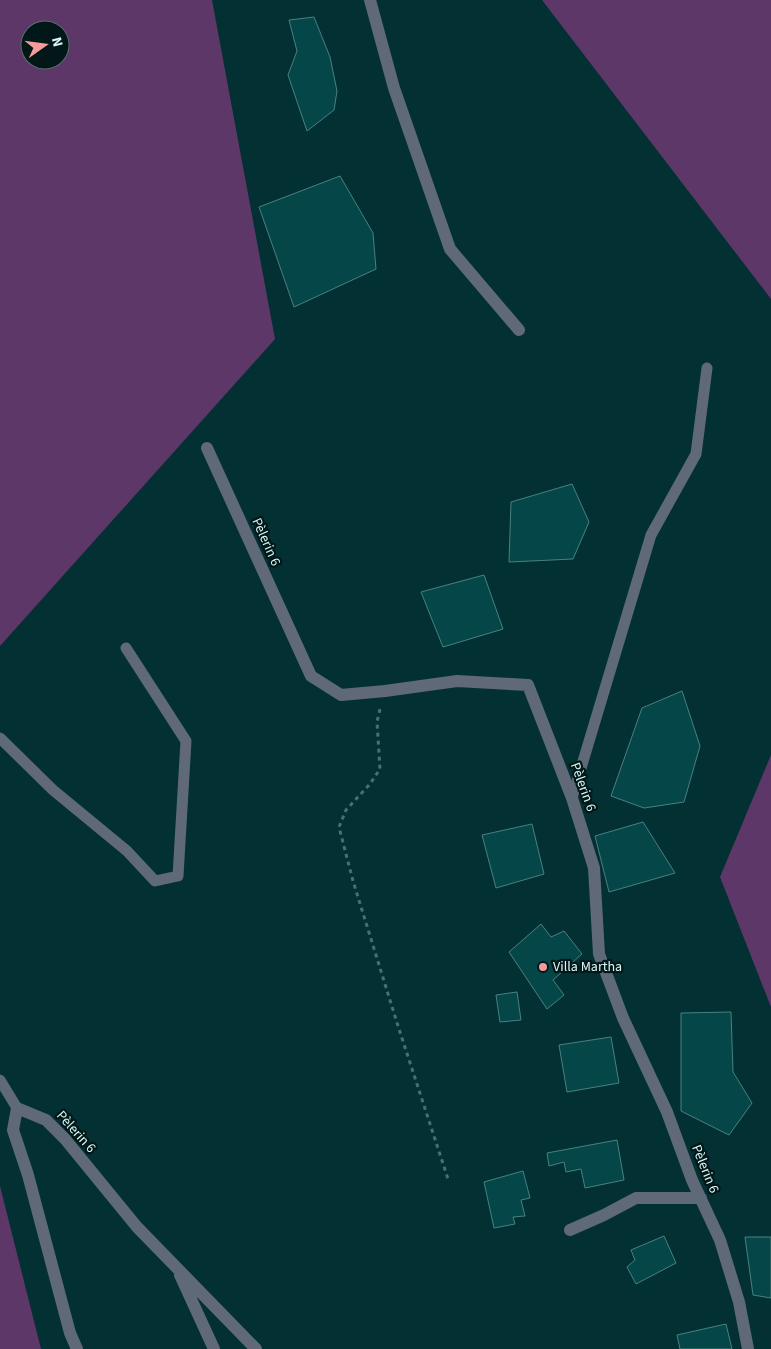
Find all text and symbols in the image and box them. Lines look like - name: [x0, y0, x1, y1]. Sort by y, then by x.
- north arrow: [20, 20, 70, 70]
- text: N: [46, 35, 67, 49]
- street label: Pèlerin 6: [247, 515, 285, 569]
- street label: Pèlerin 6: [565, 760, 601, 814]
- place label: Villa Martha: [553, 957, 622, 977]
- marker: Villa Martha: [537, 961, 549, 973]
- street label: Pèlerin 6: [52, 1106, 100, 1158]
- street label: Pèlerin 6: [686, 1142, 724, 1196]

